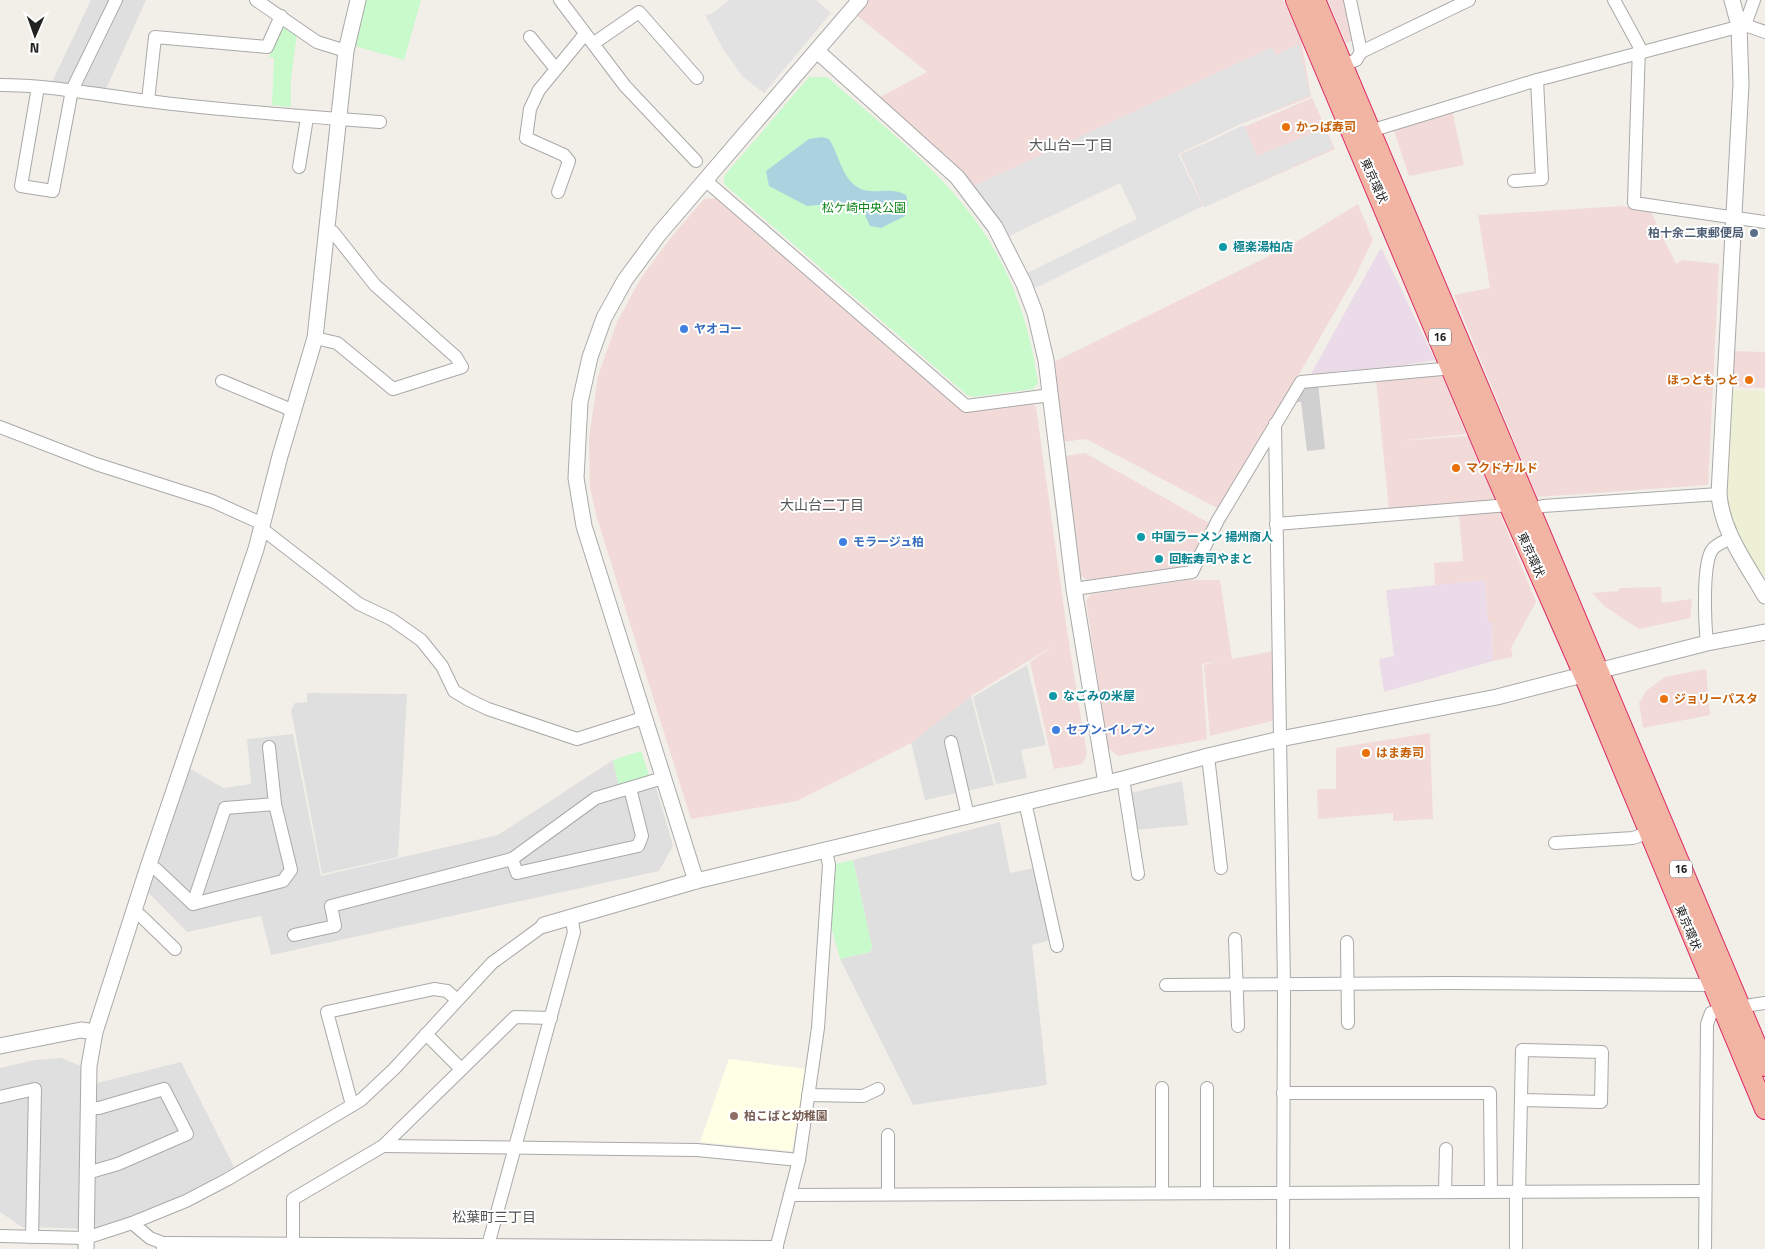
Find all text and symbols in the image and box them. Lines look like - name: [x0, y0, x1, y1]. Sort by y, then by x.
- north arrow: [10, 10, 60, 60]
- text: N: [29, 38, 40, 59]
- place label: かっぱ寿司: [1296, 117, 1356, 136]
- marker: かっぱ寿司: [1280, 121, 1292, 133]
- district label: 大山台一丁目: [1029, 134, 1113, 155]
- street label: 東京環状: [1356, 155, 1393, 207]
- park label: 松ケ崎中央公園: [822, 198, 906, 217]
- place label: 柏十余二東郵便局: [1648, 223, 1744, 242]
- marker: 柏十余二東郵便局: [1748, 227, 1760, 239]
- place label: 極楽湯柏店: [1233, 237, 1293, 256]
- marker: 極楽湯柏店: [1217, 241, 1229, 253]
- place label: ヤオコー: [694, 319, 742, 338]
- marker: ヤオコー: [678, 323, 690, 335]
- road number: 16: [1429, 328, 1451, 346]
- place label: ほっともっと: [1667, 370, 1739, 389]
- marker: ほっともっと: [1743, 374, 1755, 386]
- place label: マクドナルド: [1466, 458, 1538, 477]
- marker: マクドナルド: [1450, 462, 1462, 474]
- district label: 大山台二丁目: [780, 494, 864, 515]
- place label: 中国ラーメン 揚州商人: [1151, 527, 1273, 546]
- street label: 東京環状: [1513, 529, 1550, 581]
- marker: 中国ラーメン 揚州商人: [1135, 531, 1147, 543]
- place label: モラージュ柏: [853, 532, 924, 551]
- marker: モラージュ柏: [837, 536, 849, 548]
- place label: 回転寿司やまと: [1169, 549, 1253, 568]
- marker: 回転寿司やまと: [1153, 553, 1165, 565]
- place label: なごみの米屋: [1063, 686, 1135, 705]
- place label: ジョリーパスタ: [1674, 689, 1758, 708]
- marker: なごみの米屋: [1047, 690, 1059, 702]
- marker: ジョリーパスタ: [1658, 693, 1670, 705]
- place label: セブン-イレブン: [1066, 720, 1155, 739]
- marker: セブン-イレブン: [1050, 724, 1062, 736]
- place label: はま寿司: [1376, 743, 1424, 762]
- marker: はま寿司: [1360, 747, 1372, 759]
- road number: 16: [1670, 861, 1692, 878]
- street label: 東京環状: [1670, 902, 1707, 954]
- place label: 柏こばと幼稚園: [744, 1106, 828, 1125]
- marker: 柏こばと幼稚園: [728, 1110, 740, 1122]
- district label: 松葉町三丁目: [452, 1206, 536, 1227]

